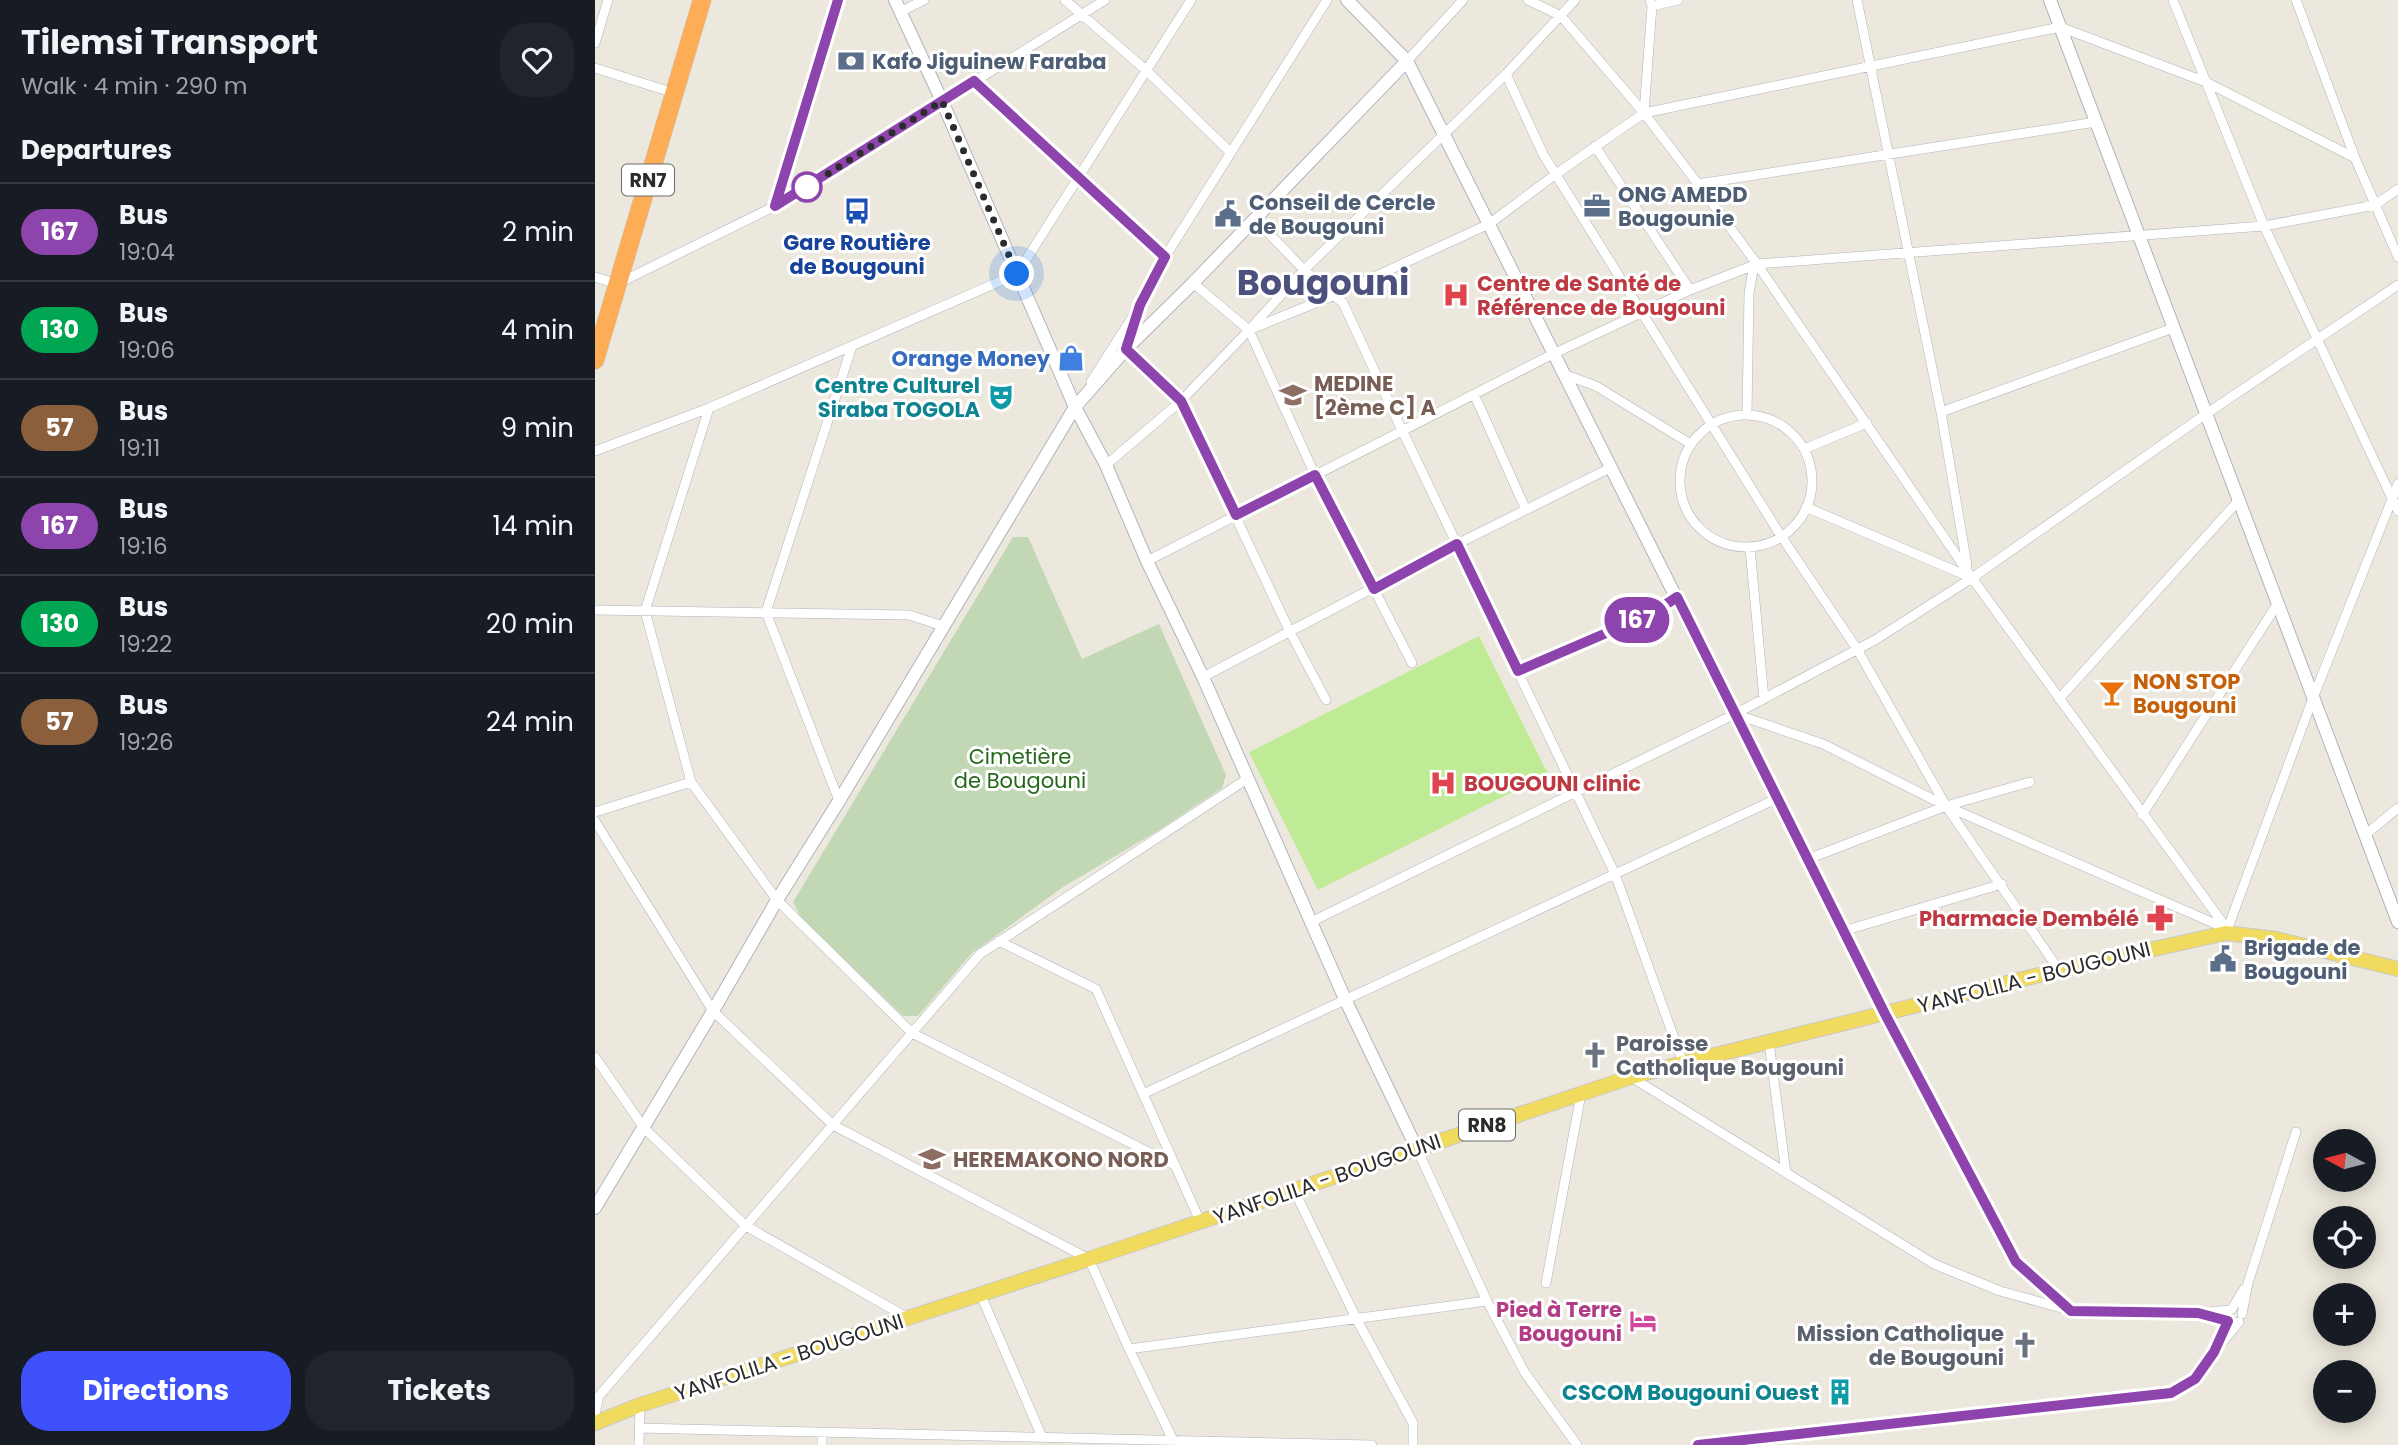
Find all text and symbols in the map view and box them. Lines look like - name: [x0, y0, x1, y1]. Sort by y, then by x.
- text: Tilemsi Transport: [21, 19, 318, 66]
- button: heart: [500, 23, 574, 97]
- bank icon: Kafo Jiguinew Faraba: [836, 46, 866, 76]
- place label: Kafo Jiguinew Faraba: [872, 47, 1106, 76]
- text: Walk · 4 min · 290 m: [21, 70, 247, 102]
- text: Departures: [21, 132, 172, 168]
- road number: RN7: [622, 164, 674, 196]
- unlabelled marker: [792, 172, 822, 202]
- place label: ONG AMEDD Bougounie: [1618, 180, 1747, 233]
- place label: Conseil de Cercle de Bougouni: [1249, 188, 1436, 241]
- office icon: ONG AMEDD Bougounie: [1582, 191, 1612, 221]
- bus stop icon: Gare Routière de Bougouni: [842, 196, 872, 226]
- text: Bus: [119, 197, 168, 233]
- public building icon: Conseil de Cercle de Bougouni: [1213, 199, 1243, 229]
- text: 2 min: [502, 214, 574, 250]
- text: 167: [41, 215, 78, 248]
- place label: Gare Routière de Bougouni: [783, 228, 931, 281]
- text: 19:04: [119, 236, 175, 268]
- your location: [999, 256, 1034, 291]
- district label: Bougouni: [1237, 258, 1409, 307]
- place label: Centre de Santé de Référence de Bougouni: [1477, 269, 1725, 322]
- hospital icon: Centre de Santé de Référence de Bougouni: [1441, 280, 1471, 310]
- text: Bus: [119, 295, 168, 331]
- text: 4 min: [501, 312, 574, 348]
- text: 130: [40, 313, 79, 346]
- text: 19:06: [119, 334, 175, 366]
- shop icon: Orange Money: [1056, 343, 1086, 373]
- place label: Orange Money: [891, 344, 1051, 373]
- place label: MEDINE [2ème C] A: [1314, 369, 1436, 422]
- place label: Centre Culturel Siraba TOGOLA: [815, 371, 981, 424]
- school or university icon: MEDINE [2ème C] A: [1278, 380, 1308, 410]
- theatre icon: Centre Culturel Siraba TOGOLA: [986, 382, 1016, 412]
- text: Bus: [119, 393, 168, 429]
- text: 9 min: [501, 410, 574, 446]
- text: 57: [45, 411, 74, 444]
- text: 19:11: [119, 432, 160, 464]
- text: Bus: [119, 491, 168, 527]
- text: 14 min: [493, 508, 574, 544]
- text: 167: [41, 509, 78, 542]
- text: 19:16: [119, 530, 168, 562]
- text: Bus: [119, 589, 168, 625]
- line badge: 167: [1597, 597, 1677, 643]
- text: 167: [1618, 603, 1656, 636]
- text: 20 min: [486, 606, 574, 642]
- text: 130: [40, 607, 79, 640]
- text: 19:22: [119, 628, 172, 660]
- place label: NON STOP Bougouni: [2133, 667, 2240, 720]
- bar icon: NON STOP Bougouni: [2097, 678, 2127, 708]
- text: Bus: [119, 687, 168, 723]
- text: 24 min: [486, 704, 574, 740]
- text: 57: [45, 705, 74, 738]
- text: 19:26: [119, 726, 174, 758]
- park label: Cimetière de Bougouni: [954, 742, 1086, 795]
- hospital icon: BOUGOUNI clinic: [1428, 768, 1458, 798]
- place label: BOUGOUNI clinic: [1464, 769, 1641, 798]
- pharmacy icon: Pharmacie Dembélé: [2145, 903, 2175, 933]
- place label: Pharmacie Dembélé: [1919, 904, 2139, 933]
- place label: Brigade de Bougouni: [2244, 933, 2360, 986]
- street label: YANFOLILA - BOUGOUNI: [1915, 934, 2153, 1020]
- public building icon: Brigade de Bougouni: [2208, 944, 2238, 974]
- place label: Paroisse Catholique Bougouni: [1616, 1029, 1844, 1082]
- church icon: Paroisse Catholique Bougouni: [1580, 1040, 1610, 1070]
- road number: RN8: [1459, 1110, 1515, 1140]
- street label: YANFOLILA - BOUGOUNI: [1209, 1126, 1445, 1232]
- north arrow: [2313, 1129, 2377, 1192]
- map controls: [2313, 1129, 2376, 1423]
- school or university icon: HEREMAKONO NORD: [917, 1144, 947, 1174]
- place label: HEREMAKONO NORD: [953, 1145, 1169, 1174]
- button: locate: [2313, 1206, 2376, 1269]
- button: +: [2313, 1283, 2376, 1346]
- place label: Pied à Terre Bougouni: [1496, 1295, 1622, 1348]
- street label: YANFOLILA - BOUGOUNI: [671, 1306, 907, 1408]
- hotel icon: Pied à Terre Bougouni: [1628, 1306, 1658, 1336]
- place label: Mission Catholique de Bougouni: [1797, 1319, 2004, 1372]
- church icon: Mission Catholique de Bougouni: [2010, 1330, 2040, 1360]
- button: Directions: [21, 1351, 291, 1431]
- button: Tickets: [305, 1351, 574, 1431]
- button: −: [2313, 1360, 2376, 1423]
- building icon: CSCOM Bougouni Ouest: [1825, 1377, 1855, 1407]
- place label: CSCOM Bougouni Ouest: [1562, 1378, 1819, 1407]

